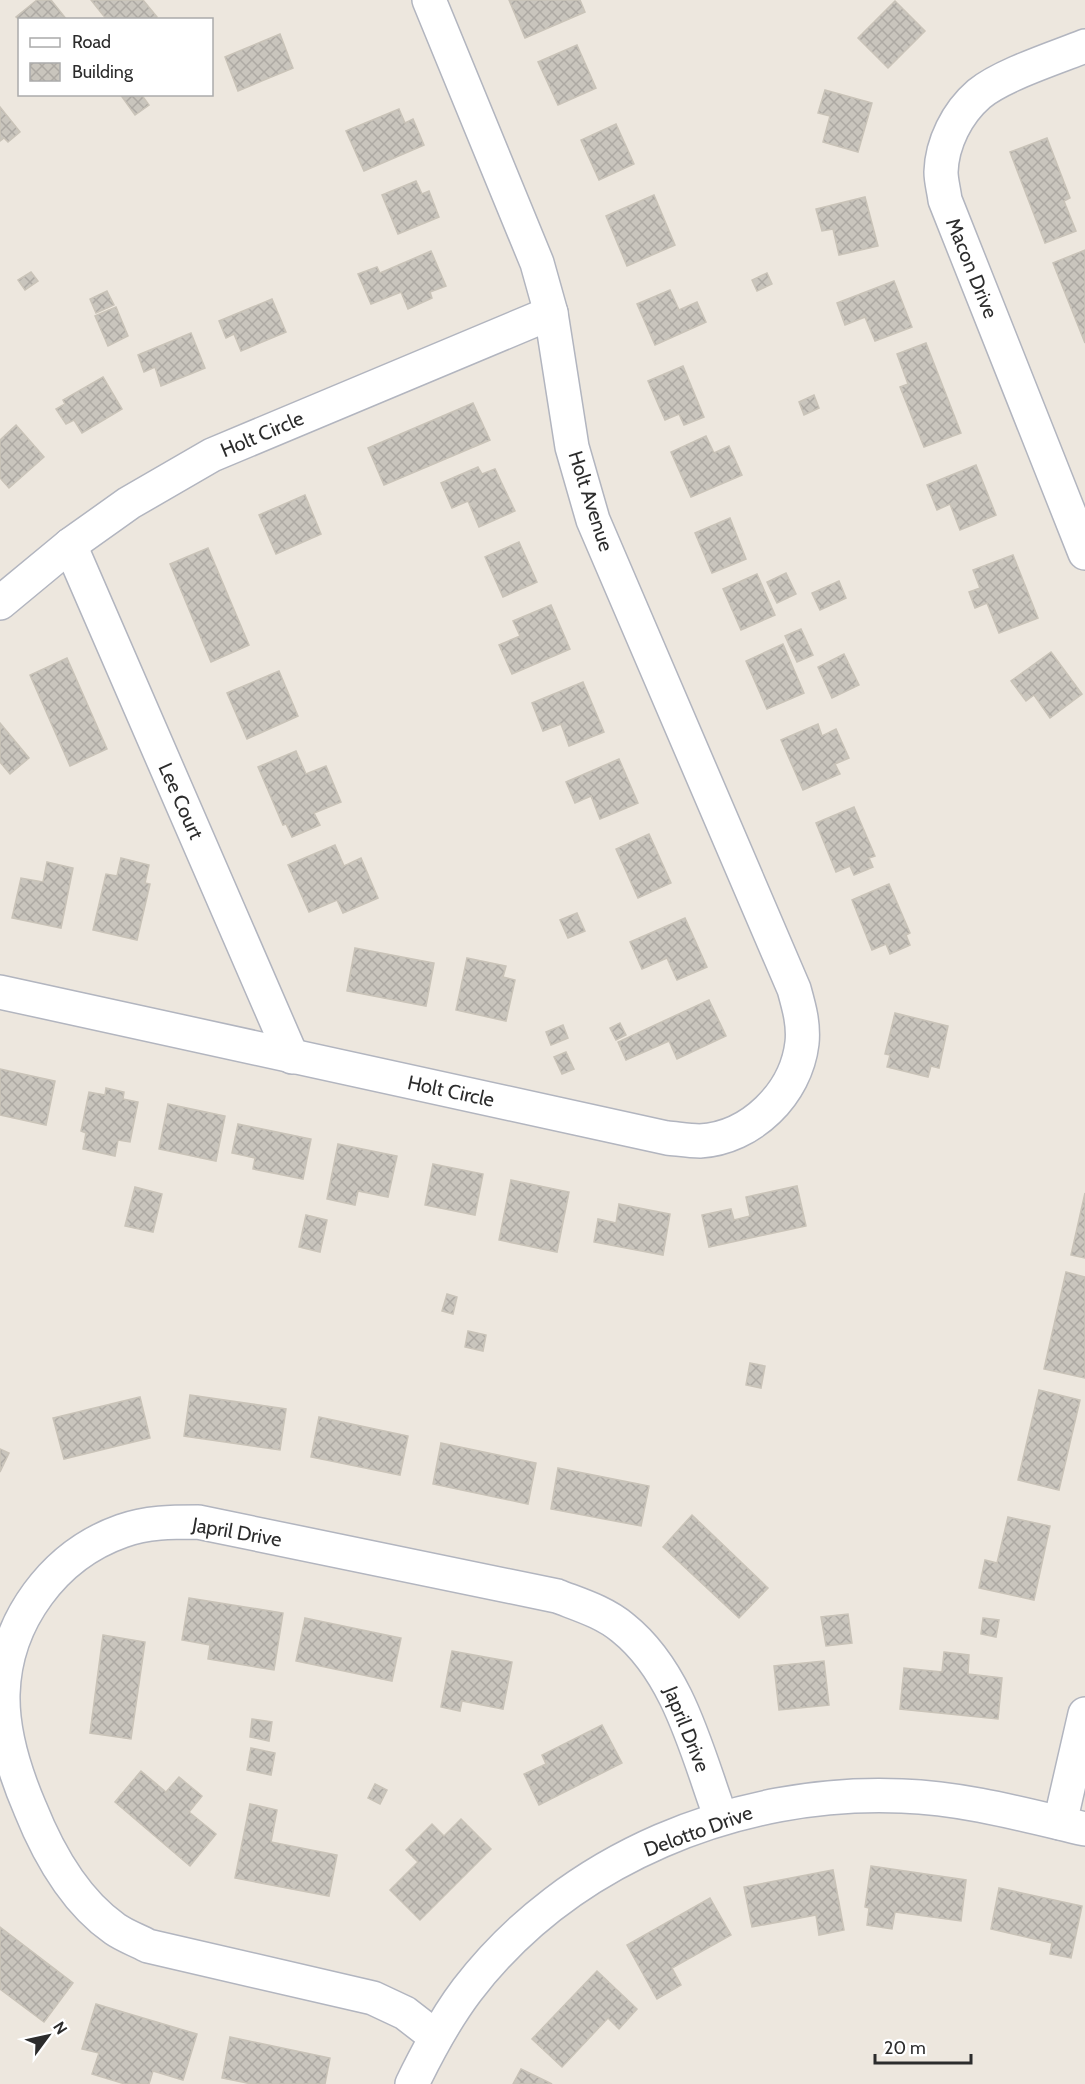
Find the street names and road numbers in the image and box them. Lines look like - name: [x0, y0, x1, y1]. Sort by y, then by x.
- street label: Macon Drive: [941, 214, 1003, 322]
- street label: Holt Circle: [217, 406, 307, 462]
- street label: Holt Avenue: [563, 448, 619, 554]
- street label: Lee Court: [153, 759, 209, 843]
- street label: Holt Circle: [406, 1070, 496, 1112]
- street label: Japril Drive: [189, 1512, 284, 1552]
- street label: Japril Drive: [659, 1682, 715, 1775]
- street label: Delotto Drive: [640, 1800, 756, 1862]

